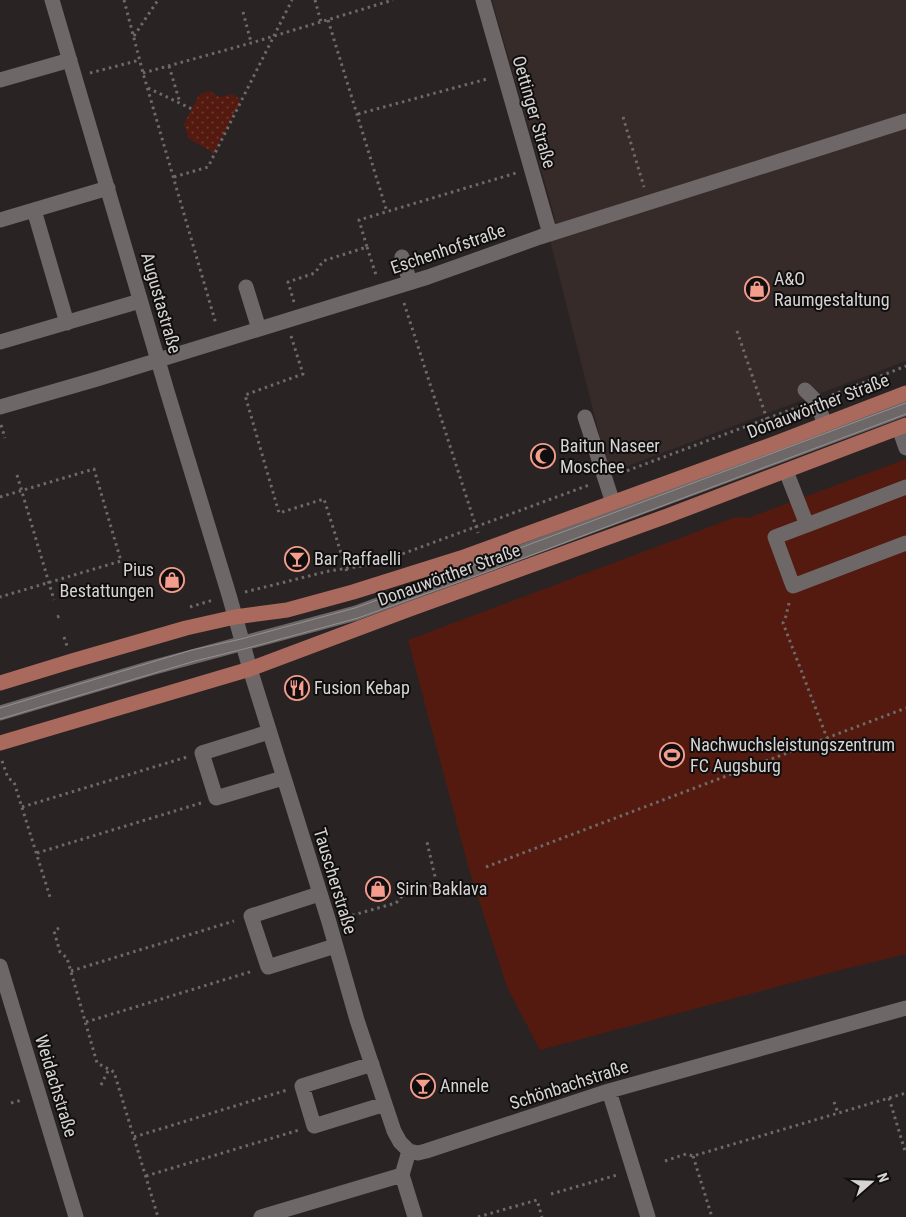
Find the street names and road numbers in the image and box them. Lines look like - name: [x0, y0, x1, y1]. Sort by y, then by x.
- street label: Oettinger Straße: [508, 53, 561, 170]
- street label: Eschenhofstraße: [388, 219, 508, 278]
- street label: Augustastraße: [137, 250, 186, 356]
- street label: Donauwörther Straße: [744, 369, 892, 442]
- street label: Donauwörther Straße: [375, 539, 523, 610]
- street label: Tauscherstraße: [309, 825, 362, 937]
- street label: Weidachstraße: [31, 1032, 82, 1139]
- street label: Schönbachstraße: [507, 1055, 631, 1114]

